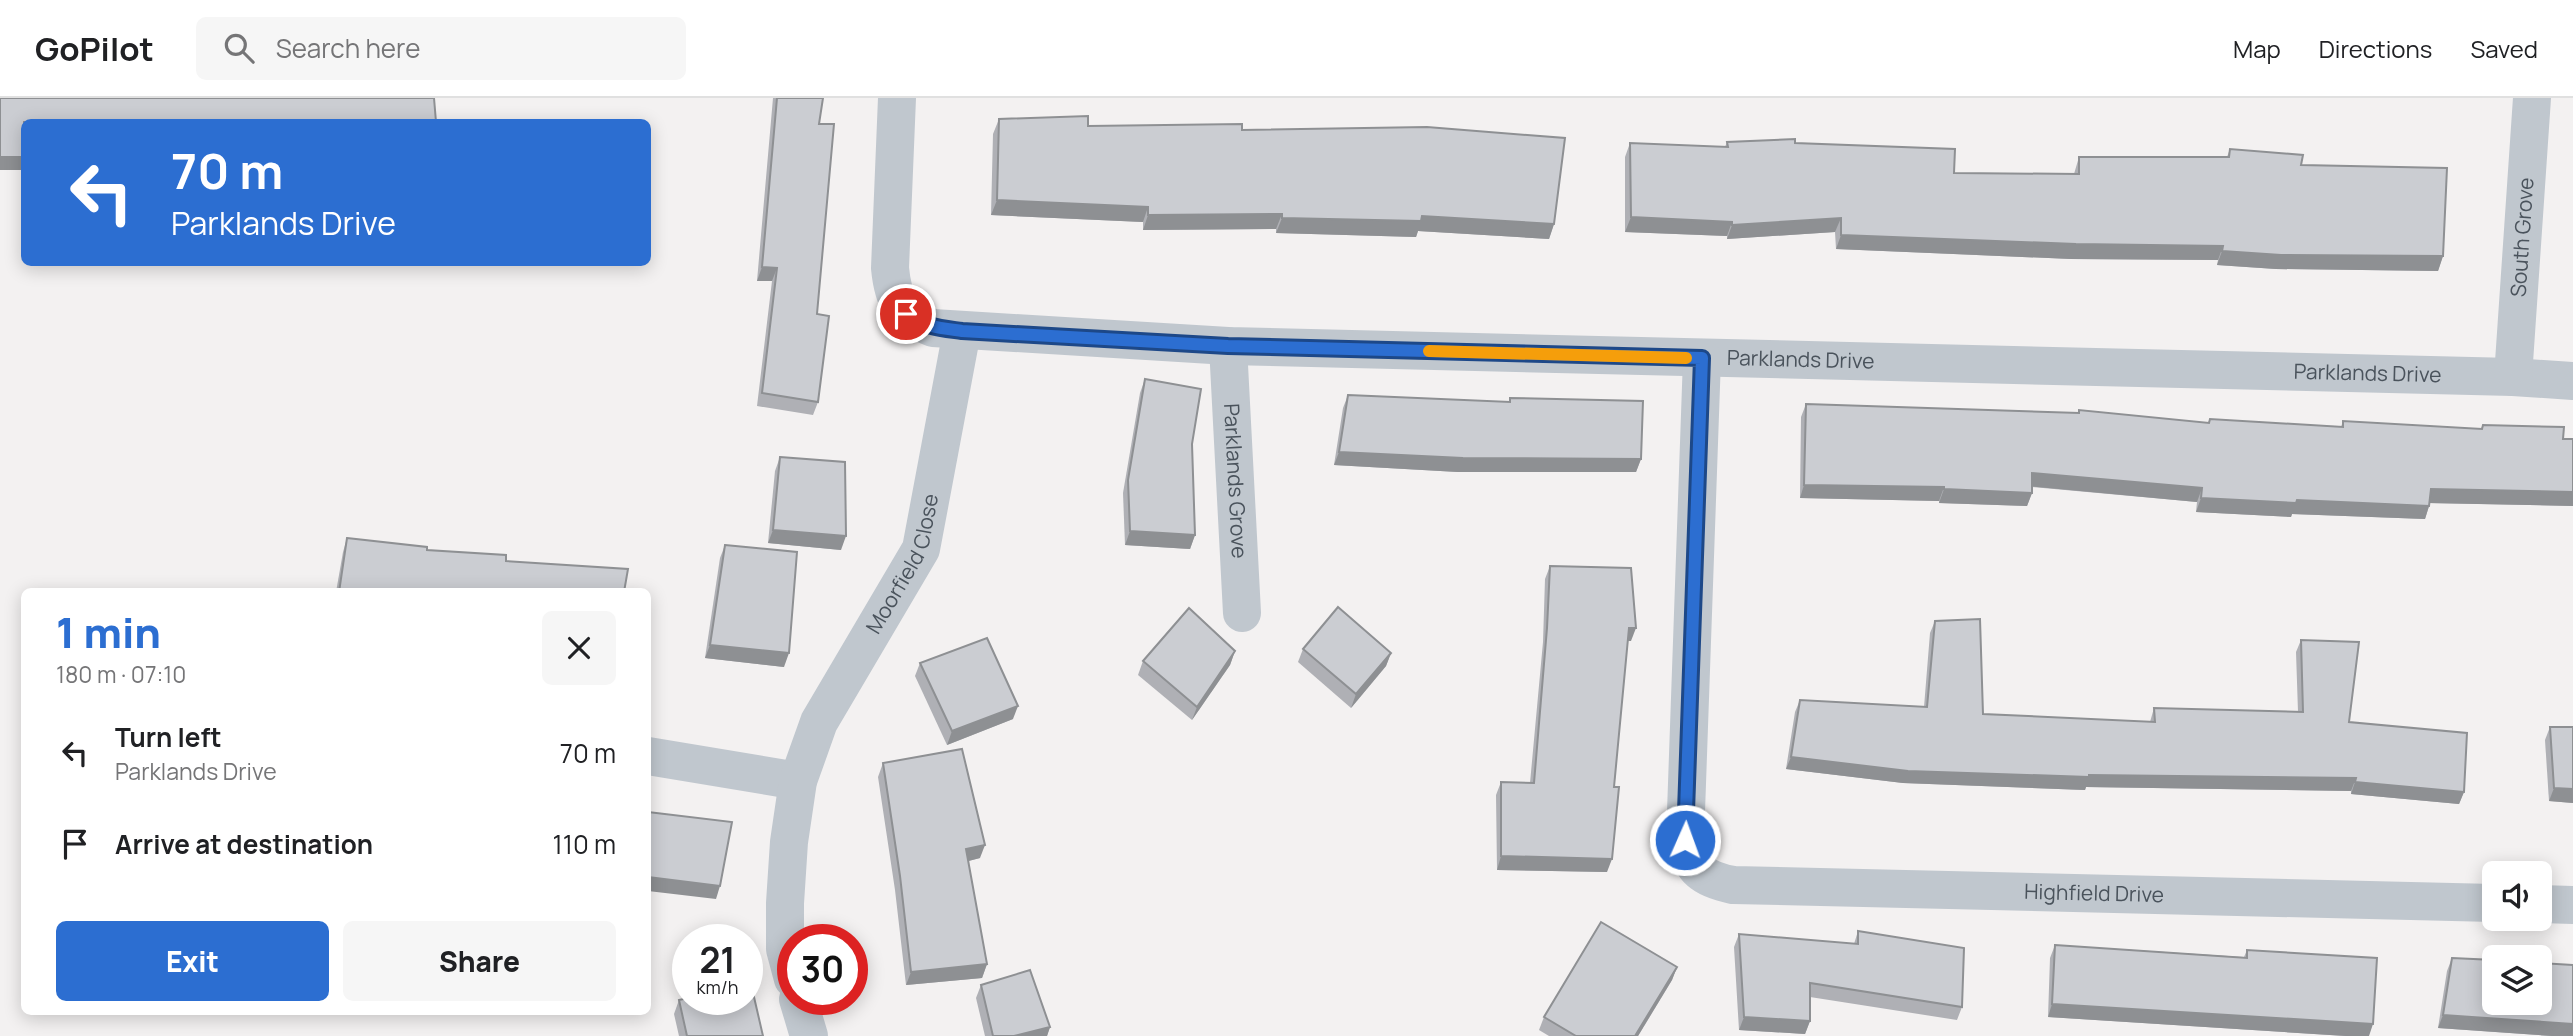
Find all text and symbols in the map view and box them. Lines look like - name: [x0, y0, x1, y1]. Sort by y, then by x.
- search box: [196, 17, 686, 80]
- text: GoPilot: [35, 26, 154, 71]
- icon: search: [220, 29, 258, 67]
- text: Search here: [276, 30, 420, 66]
- text: Map: [2233, 32, 2281, 65]
- text: Directions: [2319, 32, 2432, 65]
- text: Saved: [2470, 32, 2538, 65]
- text: 70 m: [171, 137, 283, 204]
- icon: left: [56, 147, 147, 238]
- street label: South Grove: [2503, 177, 2540, 298]
- text: Parklands Drive: [171, 201, 396, 245]
- pin: [876, 284, 936, 344]
- icon: arrive: [887, 295, 925, 333]
- street label: Parklands Drive: [1727, 343, 1875, 375]
- street label: Parklands Drive: [2293, 357, 2442, 388]
- street label: Parklands Grove: [1218, 402, 1254, 559]
- street label: Moorfield Close: [859, 491, 944, 639]
- text: 1 min: [56, 603, 161, 661]
- button: close: [542, 611, 616, 685]
- text: 180 m · 07:10: [56, 658, 186, 690]
- text: Turn left: [115, 719, 222, 755]
- icon: left: [56, 734, 94, 772]
- text: 70 m: [560, 735, 616, 771]
- text: Parklands Drive: [115, 755, 277, 787]
- position arrow: [1648, 803, 1722, 877]
- icon: arrive: [56, 825, 94, 863]
- text: Arrive at destination: [115, 826, 373, 862]
- text: 110 m: [553, 826, 616, 862]
- map controls: [2482, 861, 2552, 1015]
- button: sound: [2482, 861, 2552, 931]
- street label: Highfield Drive: [2024, 877, 2164, 908]
- button: Exit: [56, 921, 329, 1001]
- button: Share: [343, 921, 616, 1001]
- speed limit sign: 30: [777, 924, 868, 1015]
- text: 21: [699, 936, 736, 984]
- button: layers: [2482, 945, 2552, 1015]
- text: km/h: [697, 975, 738, 999]

